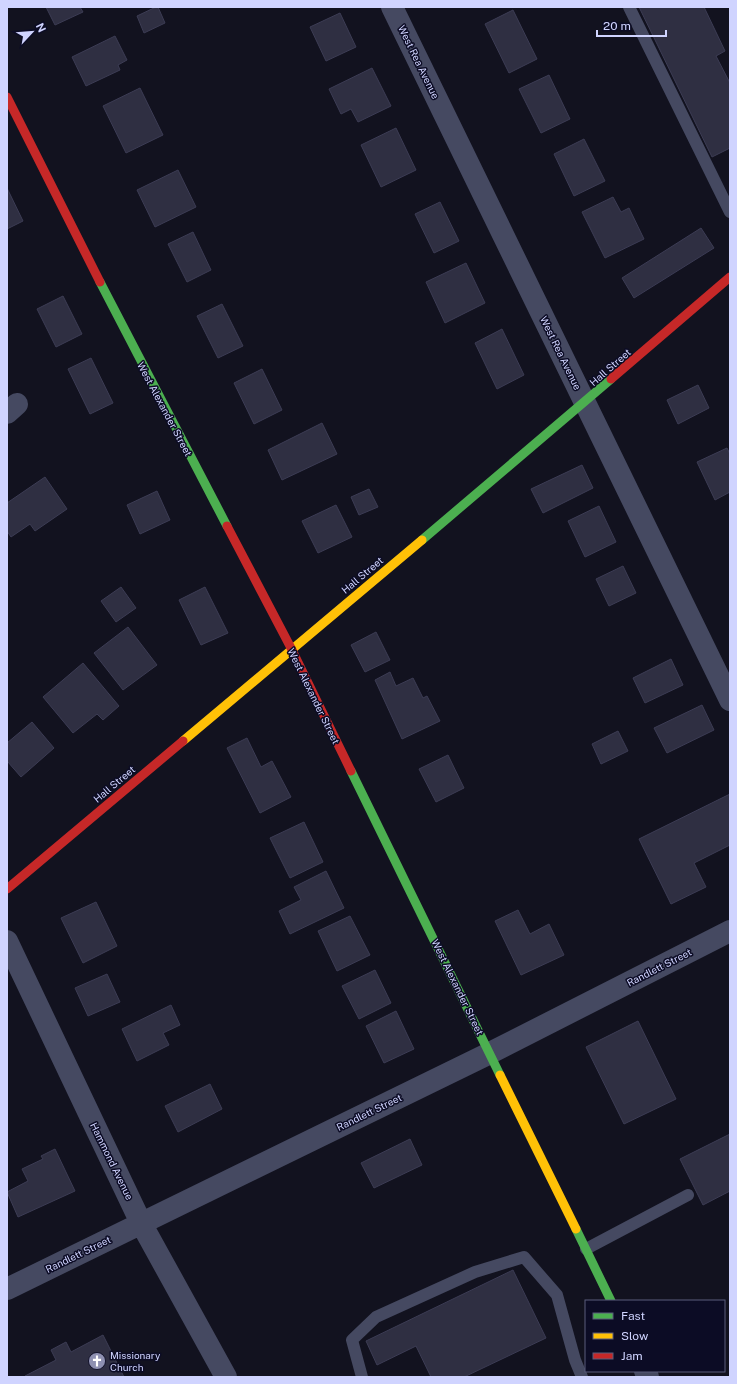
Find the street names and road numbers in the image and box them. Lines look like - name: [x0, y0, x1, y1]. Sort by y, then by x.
- street label: West Rea Avenue: [396, 23, 442, 101]
- street label: West Rea Avenue: [538, 314, 584, 392]
- street label: Hall Street: [587, 346, 633, 388]
- street label: West Alexander Street: [135, 360, 195, 458]
- street label: Hall Street: [339, 554, 385, 596]
- street label: West Alexander Street: [286, 646, 342, 746]
- street label: Hall Street: [91, 763, 137, 805]
- street label: West Alexander Street: [430, 937, 486, 1037]
- street label: Randlett Street: [625, 945, 694, 988]
- street label: Randlett Street: [334, 1091, 404, 1133]
- street label: Hammond Avenue: [88, 1120, 136, 1202]
- street label: Randlett Street: [43, 1233, 113, 1275]

